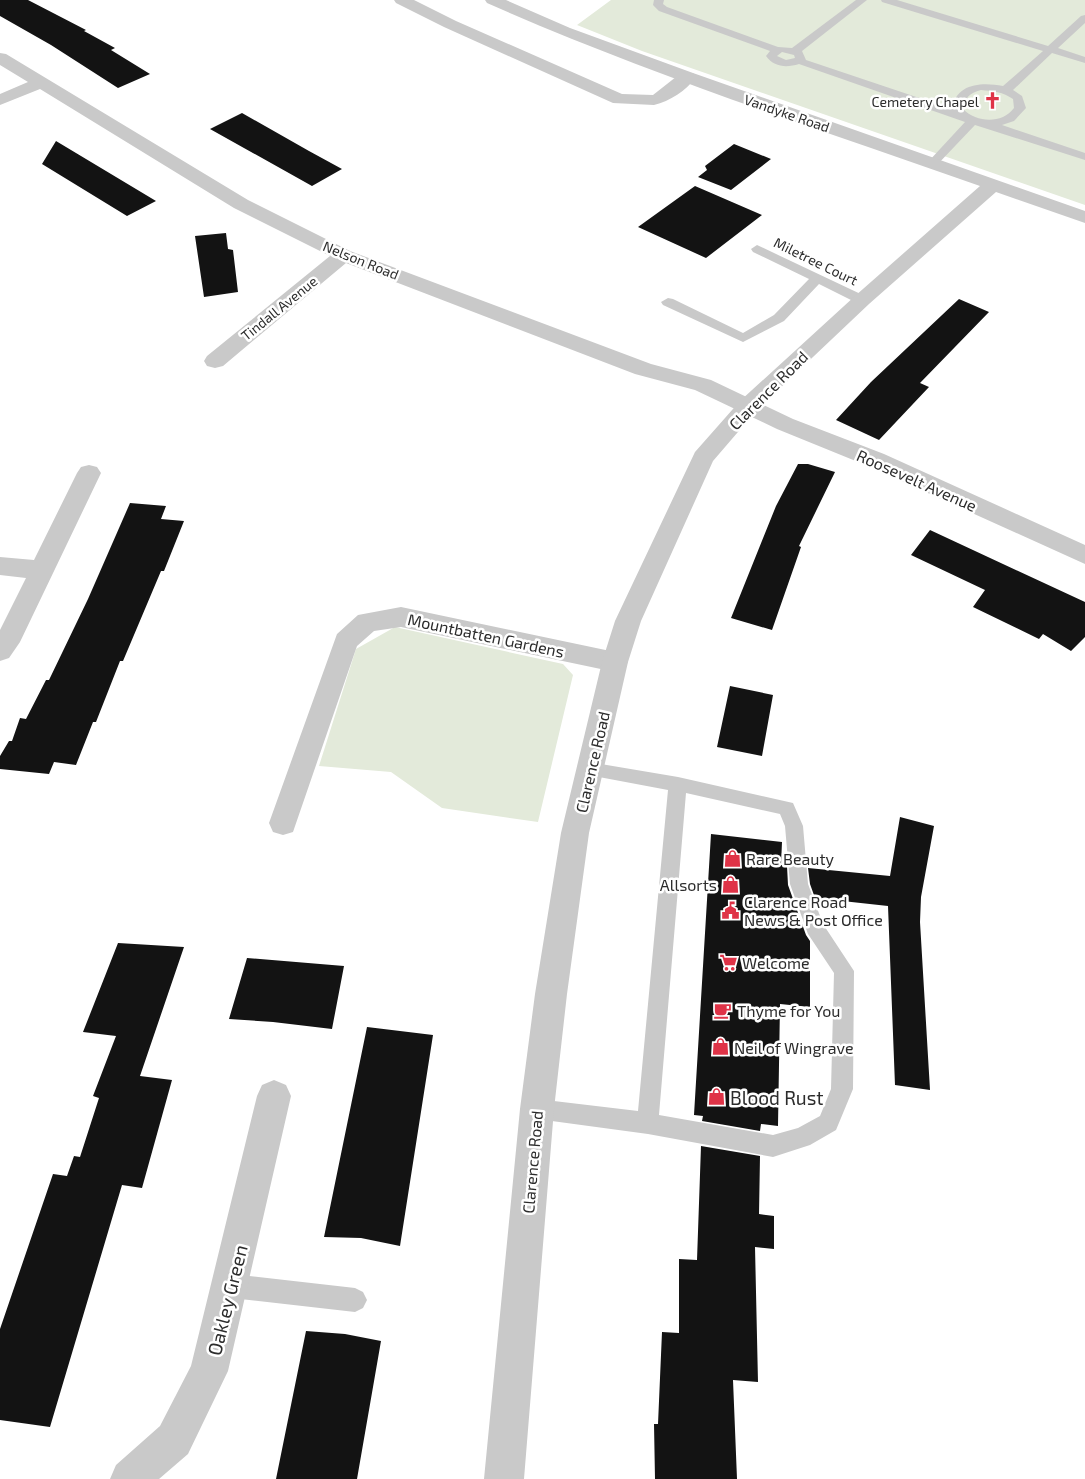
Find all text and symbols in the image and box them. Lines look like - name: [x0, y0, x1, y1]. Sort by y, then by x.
- street label: Vandyke Road: [742, 90, 832, 136]
- church icon: Cemetery Chapel: [983, 91, 1003, 111]
- place label: Cemetery Chapel: [871, 93, 980, 110]
- street label: Miletree Court: [771, 233, 861, 289]
- street label: Nelson Road: [321, 237, 401, 283]
- street label: Tindall Avenue: [237, 272, 321, 344]
- street label: Clarence Road: [725, 347, 811, 433]
- street label: Roosevelt Avenue: [854, 445, 980, 515]
- street label: Mountbatten Gardens: [406, 609, 566, 661]
- street label: Clarence Road: [571, 709, 613, 815]
- shop icon: Rare Beauty: [722, 848, 742, 868]
- place label: Rare Beauty: [746, 849, 835, 868]
- shop icon: Allsorts: [721, 874, 741, 894]
- place label: Allsorts: [660, 875, 717, 894]
- place label: Clarence Road News & Post Office: [744, 892, 883, 929]
- public building icon: Clarence Road News & Post Office: [720, 900, 740, 920]
- supermarket icon: Welcome: [718, 952, 738, 972]
- place label: Welcome: [742, 953, 810, 972]
- cafe icon: Thyme for You: [713, 1000, 733, 1020]
- place label: Thyme for You: [737, 1001, 841, 1020]
- shop icon: Neil of Wingrave: [710, 1037, 730, 1057]
- place label: Neil of Wingrave: [734, 1038, 854, 1057]
- place label: Blood Rust: [730, 1086, 824, 1109]
- shop icon: Blood Rust: [706, 1087, 726, 1107]
- street label: Clarence Road: [518, 1110, 546, 1214]
- street label: Oakley Green: [202, 1242, 252, 1358]

